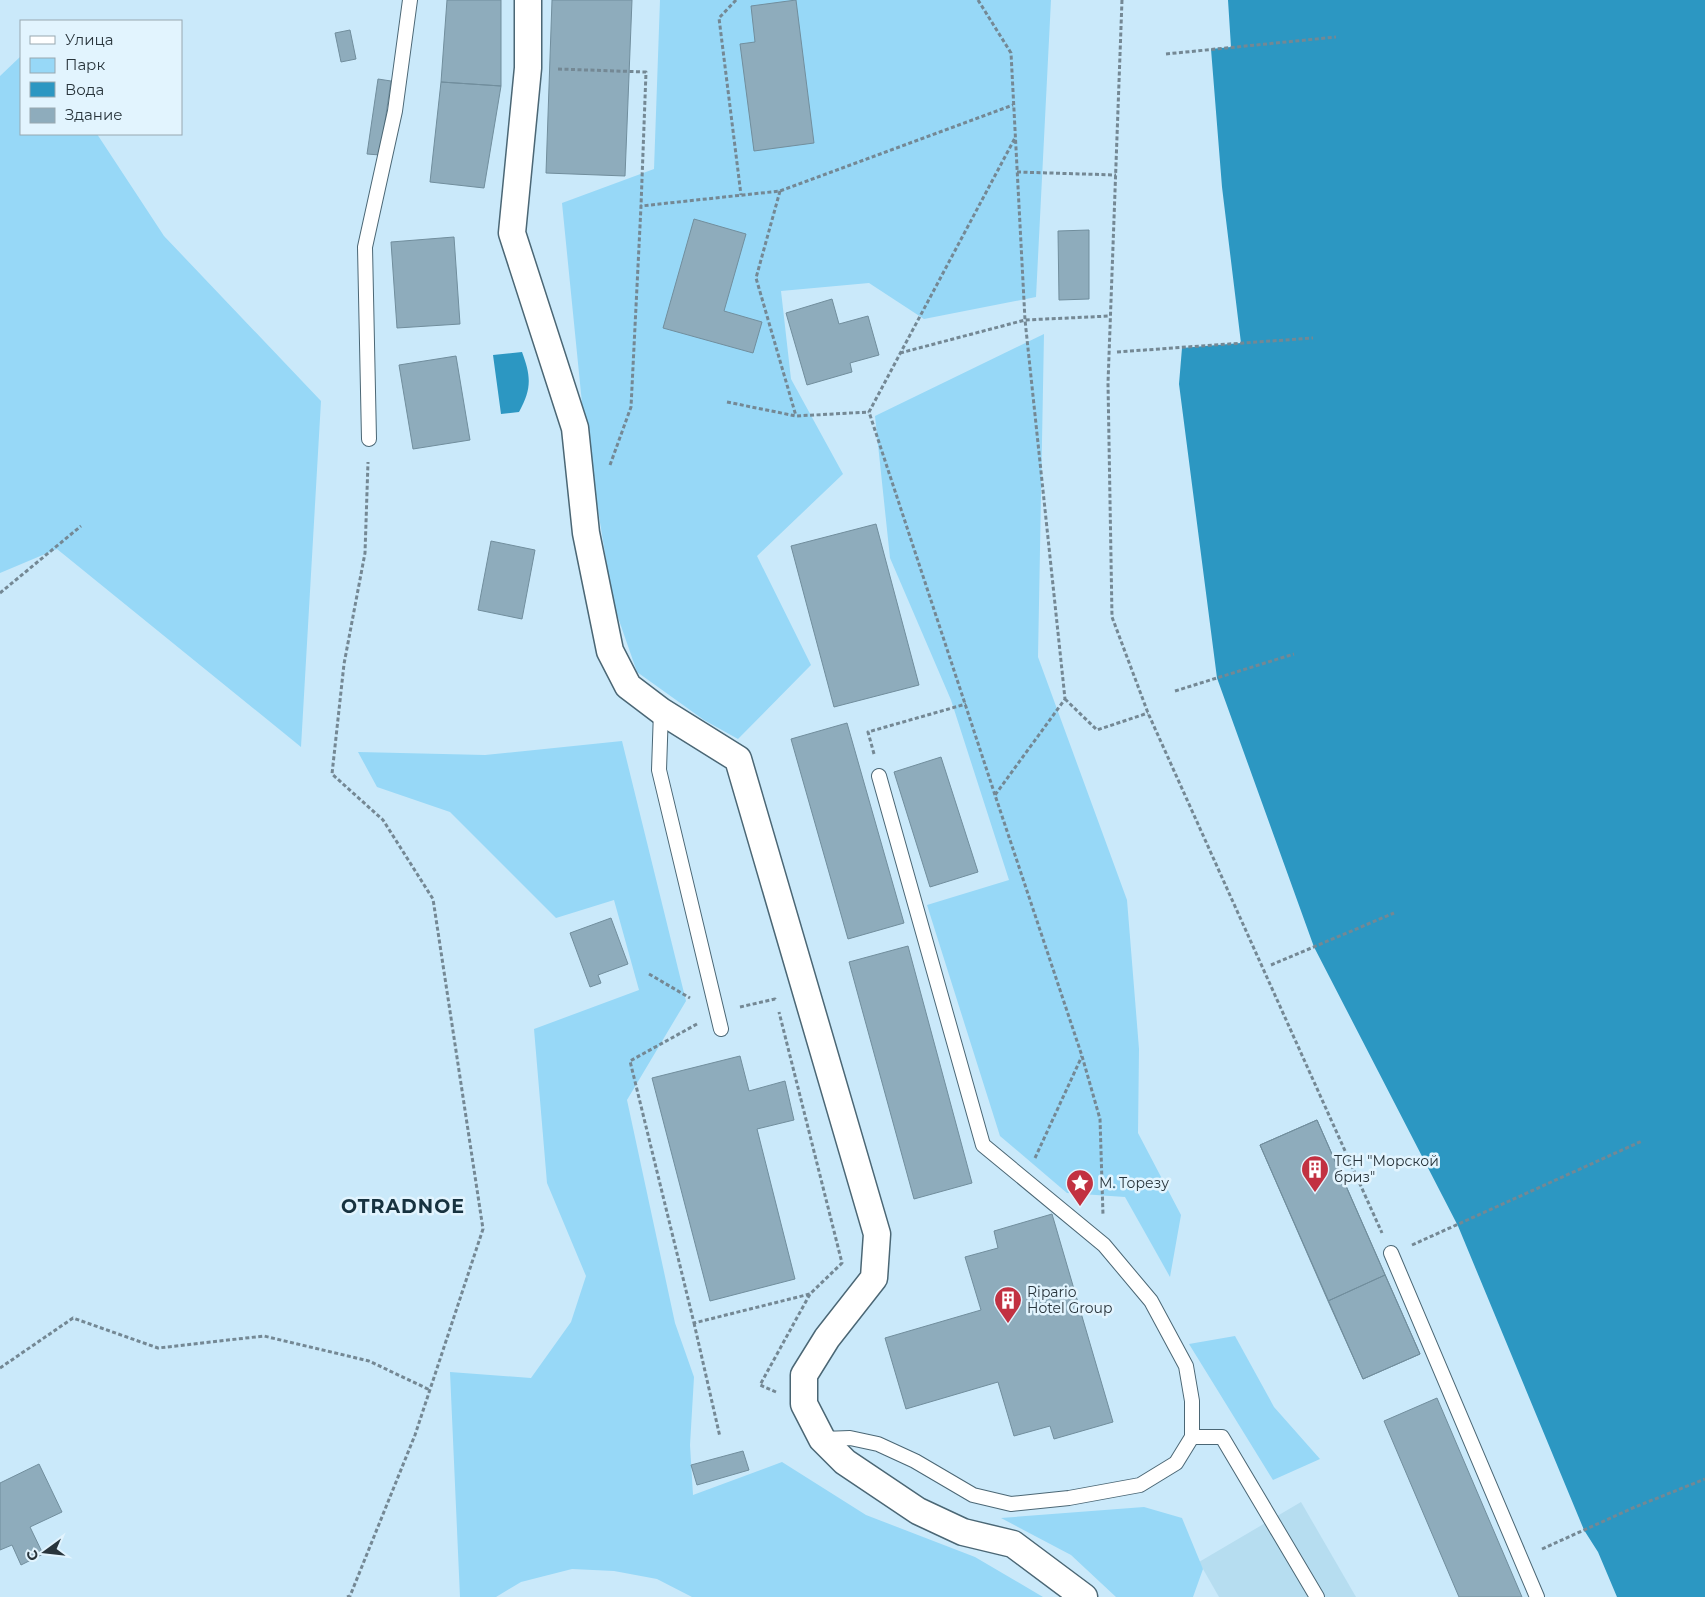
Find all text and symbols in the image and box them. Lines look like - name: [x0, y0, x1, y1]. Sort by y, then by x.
- legend: [20, 20, 182, 135]
- text: Улица: [65, 30, 113, 49]
- text: Парк: [65, 55, 105, 74]
- text: Вода: [65, 80, 104, 99]
- text: Здание: [65, 105, 123, 124]
- place label: ТСН "Морской бриз": [1334, 1152, 1439, 1186]
- building icon: ТСН "Морской бриз": [1300, 1154, 1330, 1193]
- place icon: М. Торезу: [1065, 1168, 1095, 1207]
- place label: М. Торезу: [1099, 1174, 1169, 1192]
- district label: OTRADNOE: [341, 1195, 465, 1218]
- place label: Ripario Hotel Group: [1027, 1283, 1112, 1317]
- building icon: Ripario Hotel Group: [993, 1285, 1023, 1324]
- north arrow: [20, 1527, 70, 1577]
- text: С: [22, 1548, 42, 1563]

